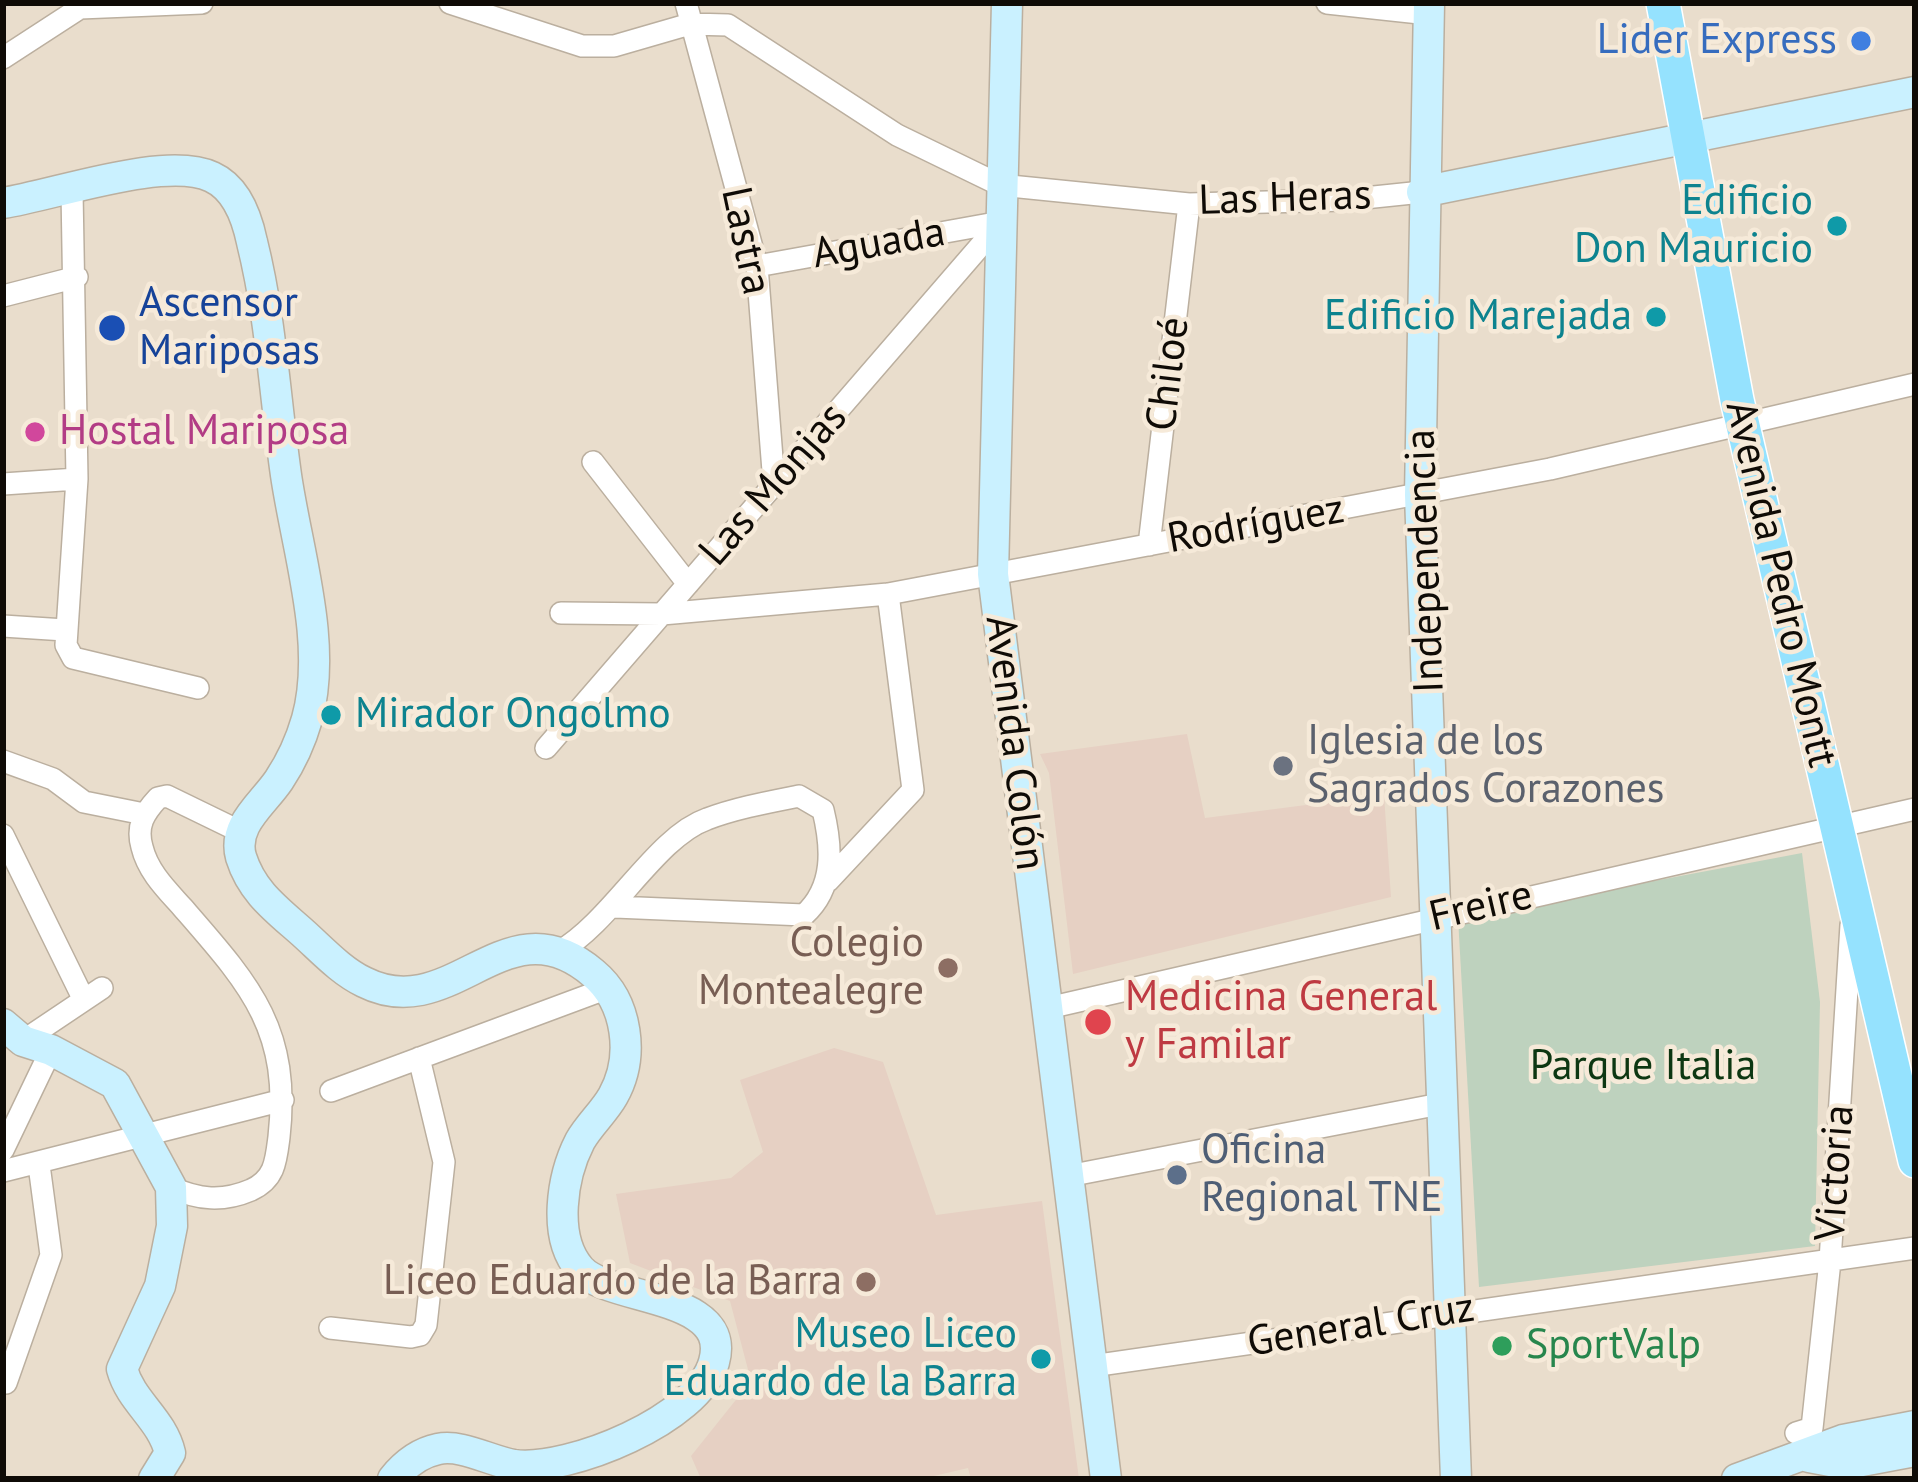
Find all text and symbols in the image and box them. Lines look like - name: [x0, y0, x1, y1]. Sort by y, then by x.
- place label: Lider Express: [1597, 16, 1837, 66]
- marker: Lider Express: [1848, 28, 1874, 54]
- street label: Las Heras: [1198, 171, 1372, 227]
- place label: Edificio Don Mauricio: [1574, 177, 1813, 276]
- street label: Lastra: [709, 183, 781, 299]
- street label: Aguada: [809, 208, 949, 280]
- marker: Edificio Don Mauricio: [1824, 213, 1850, 239]
- place label: Ascensor Mariposas: [139, 279, 320, 378]
- place label: Edificio Marejada: [1324, 292, 1632, 342]
- marker: Edificio Marejada: [1643, 304, 1669, 330]
- marker: Ascensor Mariposas: [96, 312, 128, 344]
- street label: Chiloé: [1137, 314, 1201, 434]
- street label: Las Monjas: [690, 393, 858, 577]
- street label: Avenida Pedro Montt: [1713, 396, 1847, 772]
- place label: Hostal Mariposa: [59, 407, 349, 457]
- marker: Hostal Mariposa: [22, 419, 48, 445]
- street label: Independencia: [1396, 428, 1456, 694]
- street label: Rodríguez: [1164, 485, 1348, 565]
- street label: Avenida Colón: [973, 613, 1055, 873]
- place label: Mirador Ongolmo: [355, 690, 671, 740]
- marker: Mirador Ongolmo: [318, 702, 344, 728]
- place label: Iglesia de los Sagrados Corazones: [1307, 717, 1665, 816]
- marker: Iglesia de los Sagrados Corazones: [1270, 753, 1296, 779]
- street label: Freire: [1425, 871, 1537, 943]
- place label: Colegio Montealegre: [698, 919, 924, 1018]
- marker: Colegio Montealegre: [935, 955, 961, 981]
- place label: Medicina General y Familar: [1125, 973, 1437, 1072]
- marker: Medicina General y Familar: [1082, 1006, 1114, 1038]
- park label: Parque Italia: [1530, 1042, 1756, 1092]
- street label: Victoria: [1806, 1103, 1866, 1243]
- place label: Oficina Regional TNE: [1201, 1126, 1443, 1224]
- marker: Oficina Regional TNE: [1164, 1162, 1190, 1188]
- place label: Liceo Eduardo de la Barra: [383, 1257, 842, 1307]
- marker: Liceo Eduardo de la Barra: [853, 1269, 879, 1295]
- street label: General Cruz: [1244, 1283, 1478, 1369]
- place label: Museo Liceo Eduardo de la Barra: [664, 1310, 1017, 1408]
- place label: SportValp: [1526, 1321, 1701, 1371]
- marker: SportValp: [1489, 1333, 1515, 1359]
- marker: Museo Liceo Eduardo de la Barra: [1028, 1346, 1054, 1372]

